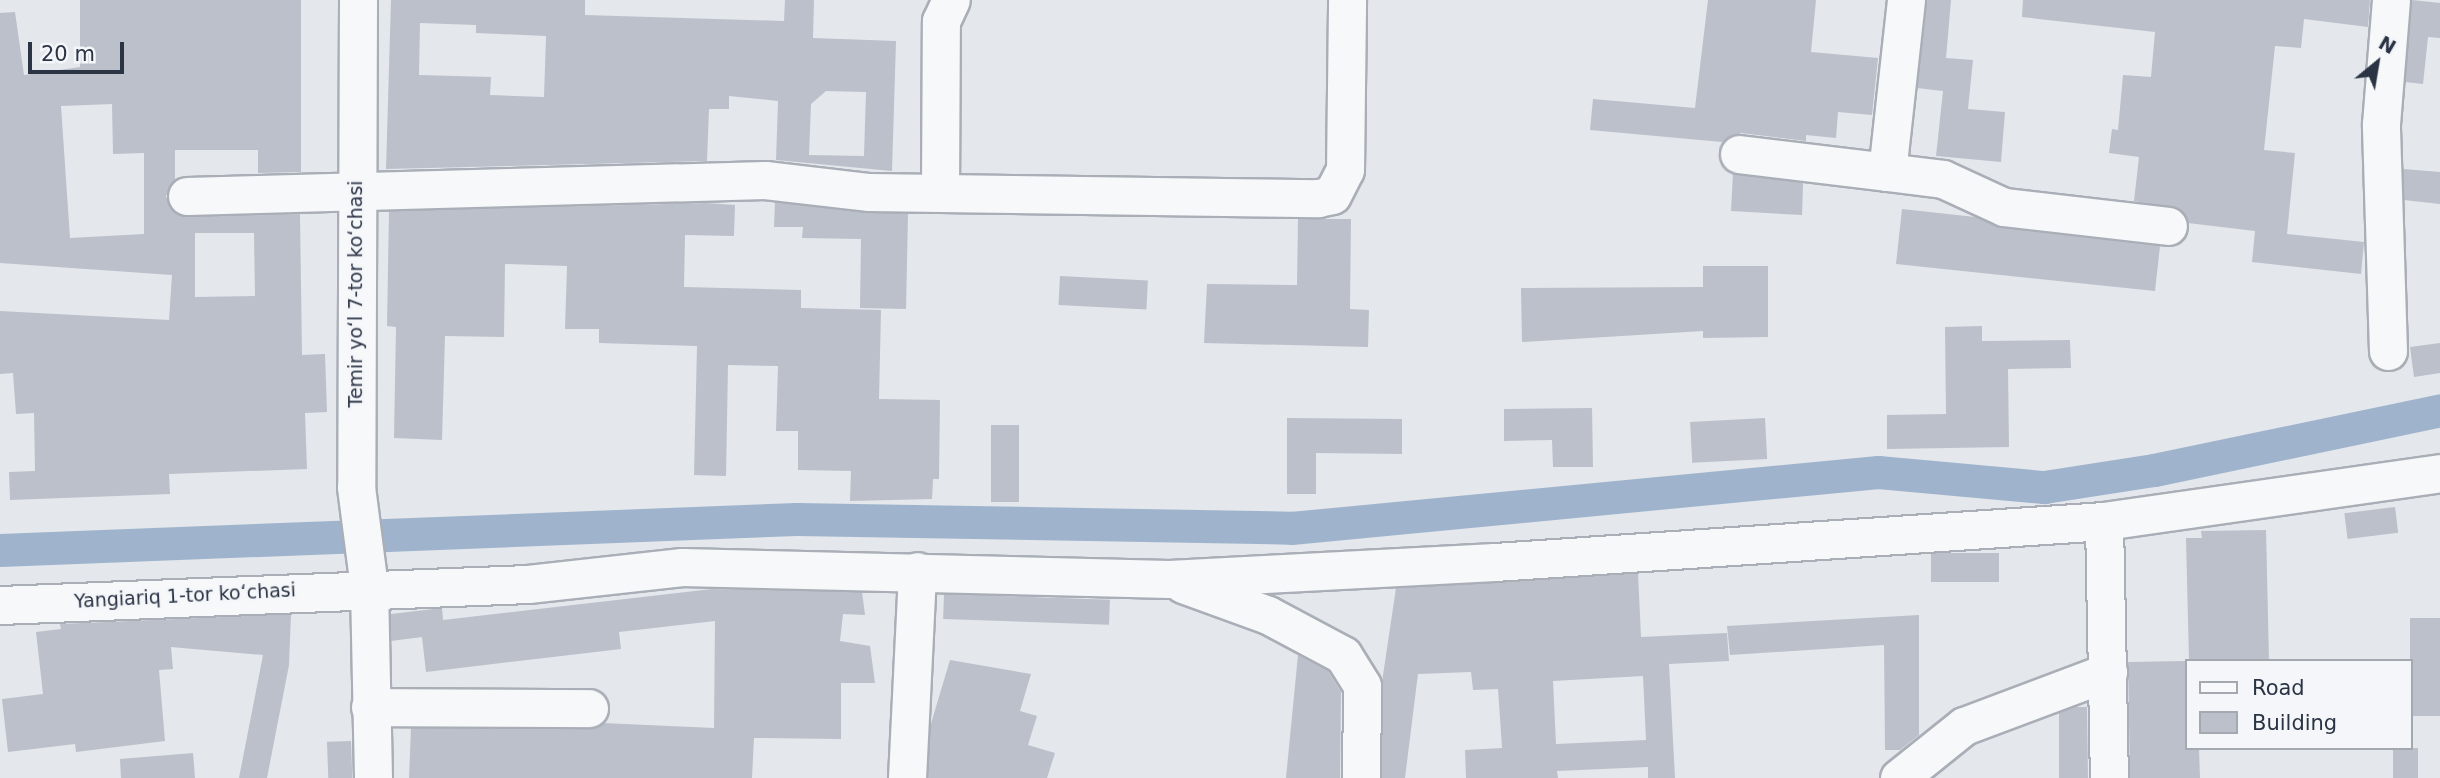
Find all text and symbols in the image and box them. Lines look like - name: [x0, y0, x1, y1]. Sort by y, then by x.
- scale bar: [32, 28, 128, 72]
- north arrow: [2342, 28, 2412, 98]
- text: N: [2375, 31, 2400, 58]
- text: 20 m: [41, 42, 95, 66]
- street label: Temir yoʻl 7-tor koʻchasi: [345, 180, 367, 408]
- street label: Yangiariq 1-tor koʻchasi: [74, 579, 296, 613]
- legend: [2184, 659, 2412, 750]
- text: Road: [2252, 676, 2305, 700]
- text: Building: [2252, 711, 2337, 735]

